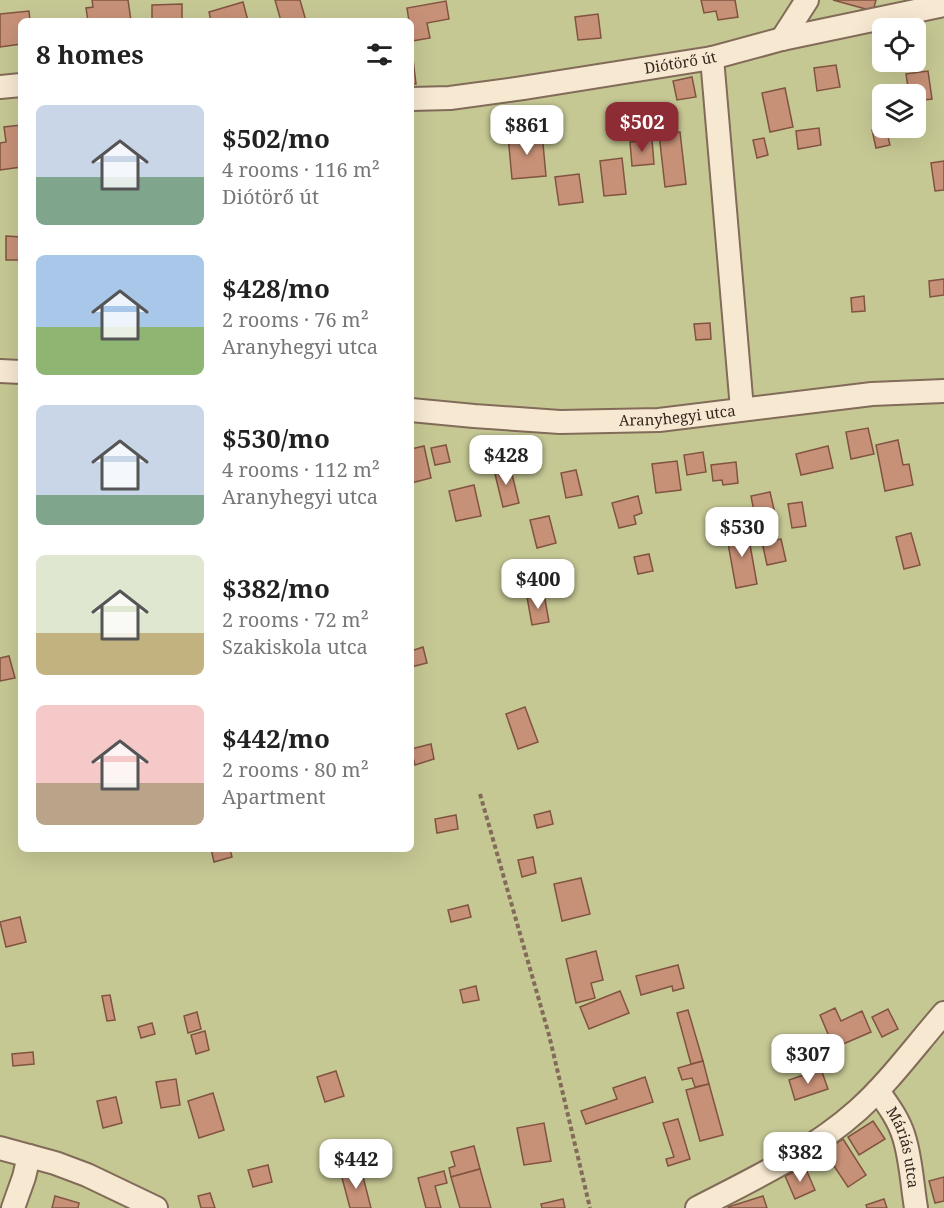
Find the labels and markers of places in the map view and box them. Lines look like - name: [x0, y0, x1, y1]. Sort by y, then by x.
- pin: $502: [606, 102, 678, 153]
- pin: $861: [491, 105, 563, 156]
- pin: $428: [470, 435, 542, 486]
- pin: $530: [706, 507, 778, 558]
- pin: $400: [502, 559, 574, 610]
- pin: $307: [772, 1034, 844, 1085]
- pin: $382: [764, 1132, 836, 1183]
- pin: $442: [320, 1139, 392, 1190]

